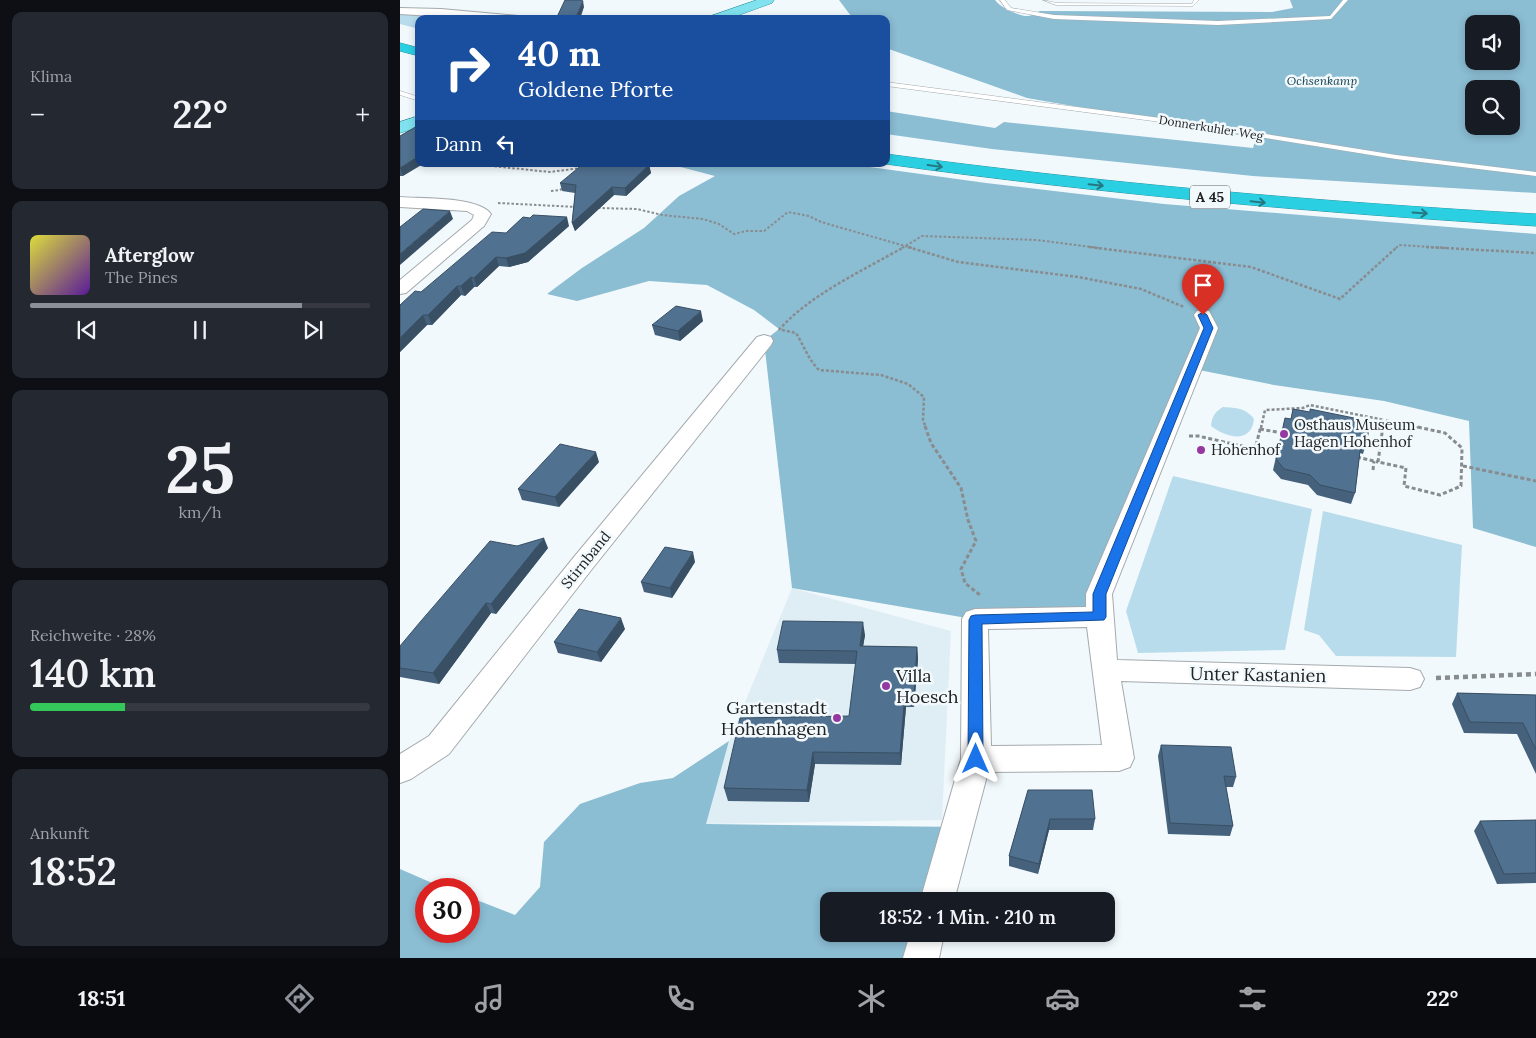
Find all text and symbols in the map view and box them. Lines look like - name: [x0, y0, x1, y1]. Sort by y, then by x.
- map controls: [1465, 15, 1520, 135]
- button: sound: [1465, 15, 1520, 70]
- text: 40 m: [518, 31, 601, 76]
- icon: right: [435, 35, 500, 100]
- text: Klima: [30, 66, 72, 86]
- park label: Ochsenkamp: [1287, 73, 1357, 88]
- text: Goldene Pforte: [518, 75, 673, 103]
- button: search: [1465, 80, 1520, 135]
- text: 22°: [172, 90, 228, 138]
- text: −: [30, 97, 45, 133]
- text: +: [355, 97, 370, 133]
- street label: Donnerkuhler Weg: [1158, 112, 1265, 143]
- icon: left: [492, 130, 520, 158]
- text: Dann: [435, 132, 482, 156]
- one-way arrow: [926, 161, 942, 171]
- one-way arrow: [1088, 181, 1104, 190]
- road number: A 45: [1190, 186, 1230, 208]
- one-way arrow: [1249, 197, 1265, 206]
- one-way arrow: [1411, 209, 1427, 218]
- text: Afterglow: [105, 243, 194, 267]
- pin: [1182, 264, 1224, 315]
- text: The Pines: [105, 267, 178, 287]
- icon: arrive: [1189, 271, 1217, 299]
- icon: previous: [73, 316, 101, 344]
- icon: pause: [186, 316, 214, 344]
- icon: next: [299, 316, 327, 344]
- place label: Osthaus Museum Hagen Hohenhof: [1294, 415, 1415, 451]
- text: 25: [165, 428, 235, 511]
- marker: Osthaus Museum Hagen Hohenhof: [1278, 428, 1290, 440]
- place label: Hohenhof: [1211, 440, 1281, 459]
- marker: Hohenhof: [1195, 444, 1207, 456]
- text: km/h: [178, 502, 222, 522]
- street label: Stirnband: [557, 527, 615, 592]
- text: Reichweite · 28%: [30, 625, 156, 645]
- text: 140 km: [30, 649, 156, 697]
- street label: Unter Kastanien: [1190, 662, 1326, 687]
- place label: Villa Hoesch: [895, 664, 959, 708]
- marker: Villa Hoesch: [880, 680, 892, 692]
- place label: Gartenstadt Hohenhagen: [721, 696, 827, 740]
- marker: Gartenstadt Hohenhagen: [831, 712, 843, 724]
- position arrow: [949, 732, 1001, 784]
- text: Ankunft: [30, 823, 89, 843]
- text: 18:52: [30, 847, 117, 895]
- speed limit sign: 30: [415, 878, 480, 943]
- text: 18:52 · 1 Min. · 210 m: [879, 905, 1056, 929]
- icon: directions: [282, 981, 317, 1016]
- icon: music: [472, 981, 507, 1016]
- icon: phone: [663, 981, 698, 1016]
- icon: climate: [854, 981, 889, 1016]
- icon: car: [1045, 981, 1080, 1016]
- icon: filters: [1235, 981, 1270, 1016]
- text: 18:51: [78, 984, 126, 1012]
- text: 22°: [1426, 984, 1458, 1012]

